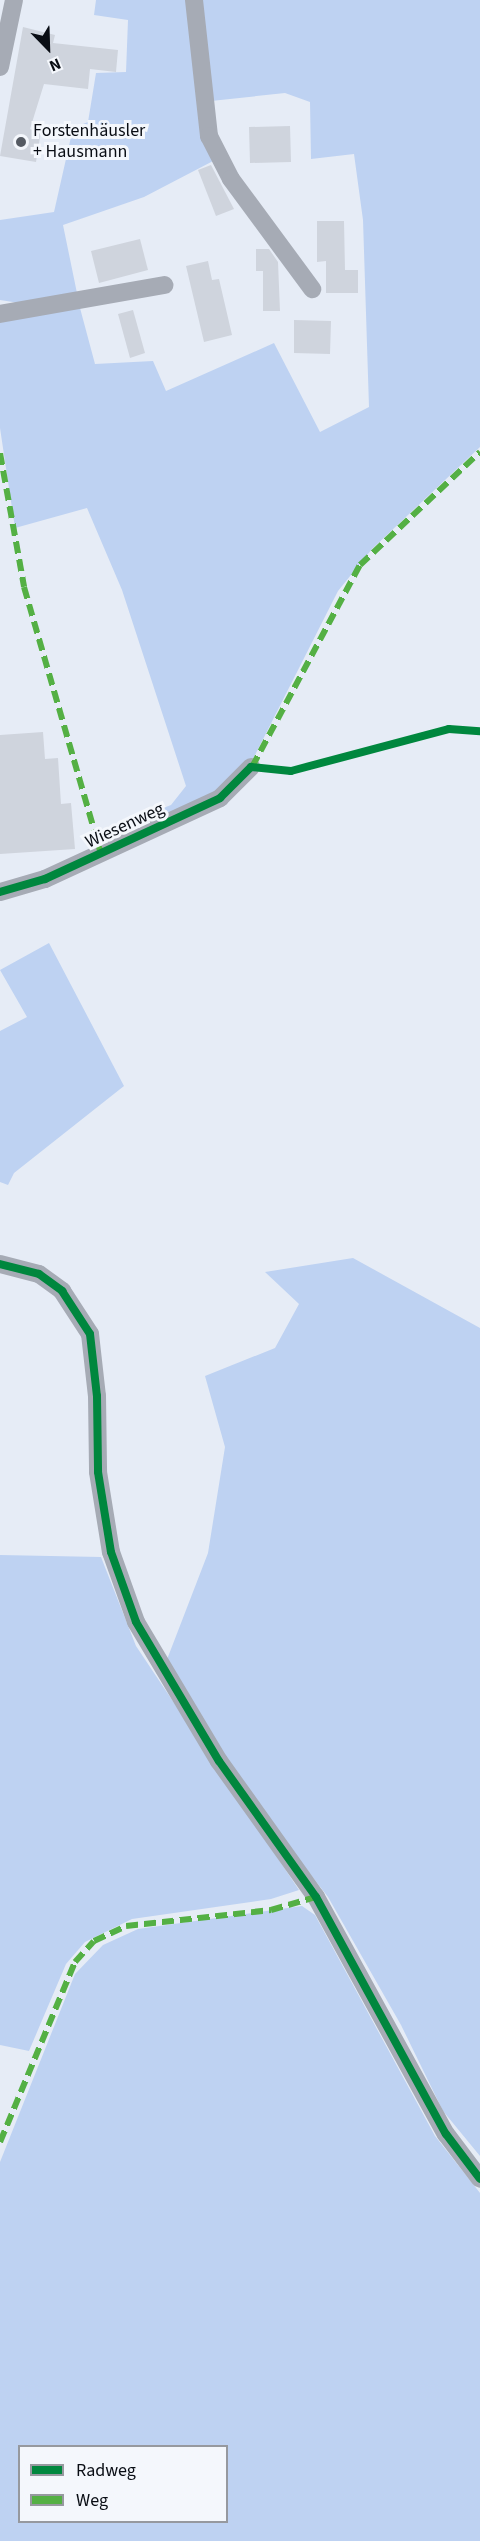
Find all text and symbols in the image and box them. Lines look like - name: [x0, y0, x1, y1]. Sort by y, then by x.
- north arrow: [18, 18, 78, 78]
- text: N: [46, 52, 64, 77]
- place label: Forstenhäusler + Hausmann: [33, 121, 145, 164]
- marker: Forstenhäusler + Hausmann: [14, 135, 28, 149]
- street label: Wiesenweg: [82, 798, 168, 854]
- legend: [18, 2445, 228, 2523]
- text: Radweg: [76, 2458, 136, 2483]
- text: Weg: [76, 2488, 108, 2513]

